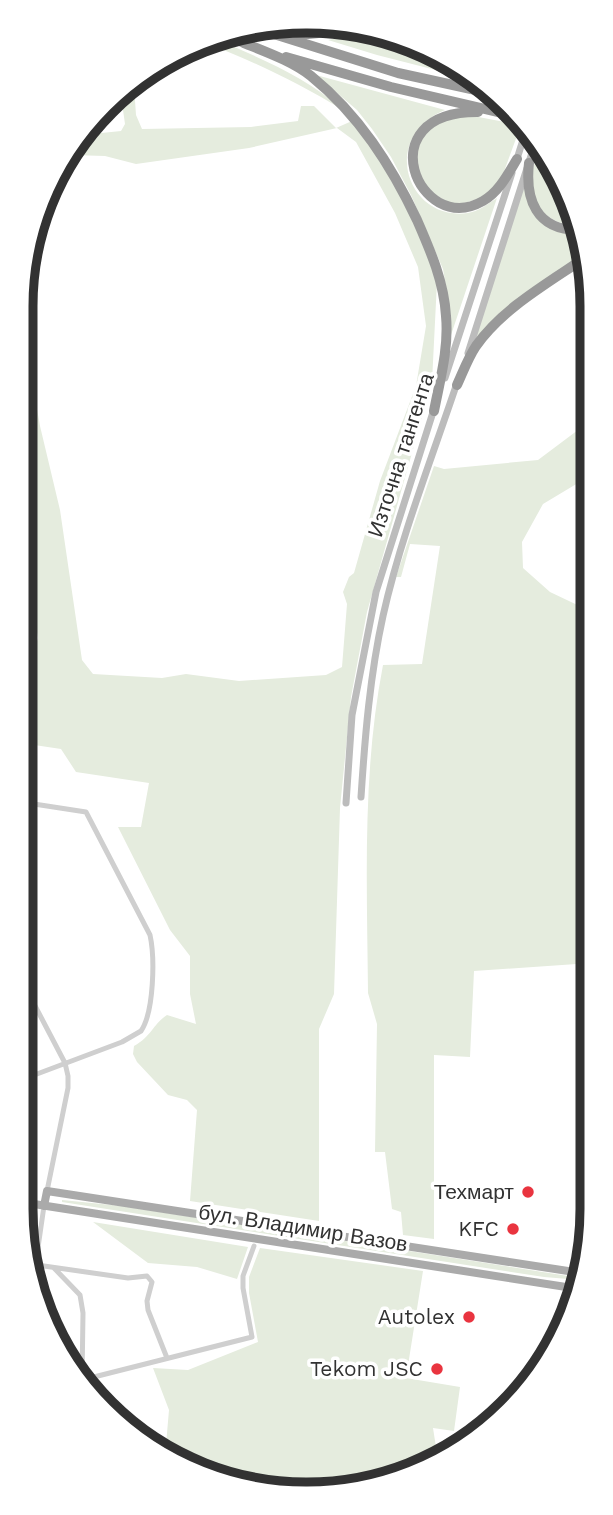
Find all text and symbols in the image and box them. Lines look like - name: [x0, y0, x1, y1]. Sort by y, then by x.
- street label: Източна тангента: [362, 369, 439, 540]
- place label: Техмарт: [434, 1179, 514, 1204]
- marker: Техмарт: [520, 1184, 536, 1200]
- street label: бул. Владимир Вазов: [197, 1199, 409, 1256]
- place label: KFC: [458, 1216, 499, 1241]
- marker: KFC: [505, 1221, 521, 1237]
- place label: Autolex: [378, 1304, 455, 1329]
- marker: Autolex: [461, 1309, 477, 1325]
- place label: Tekom JSC: [310, 1356, 423, 1381]
- marker: Tekom JSC: [429, 1361, 445, 1377]

